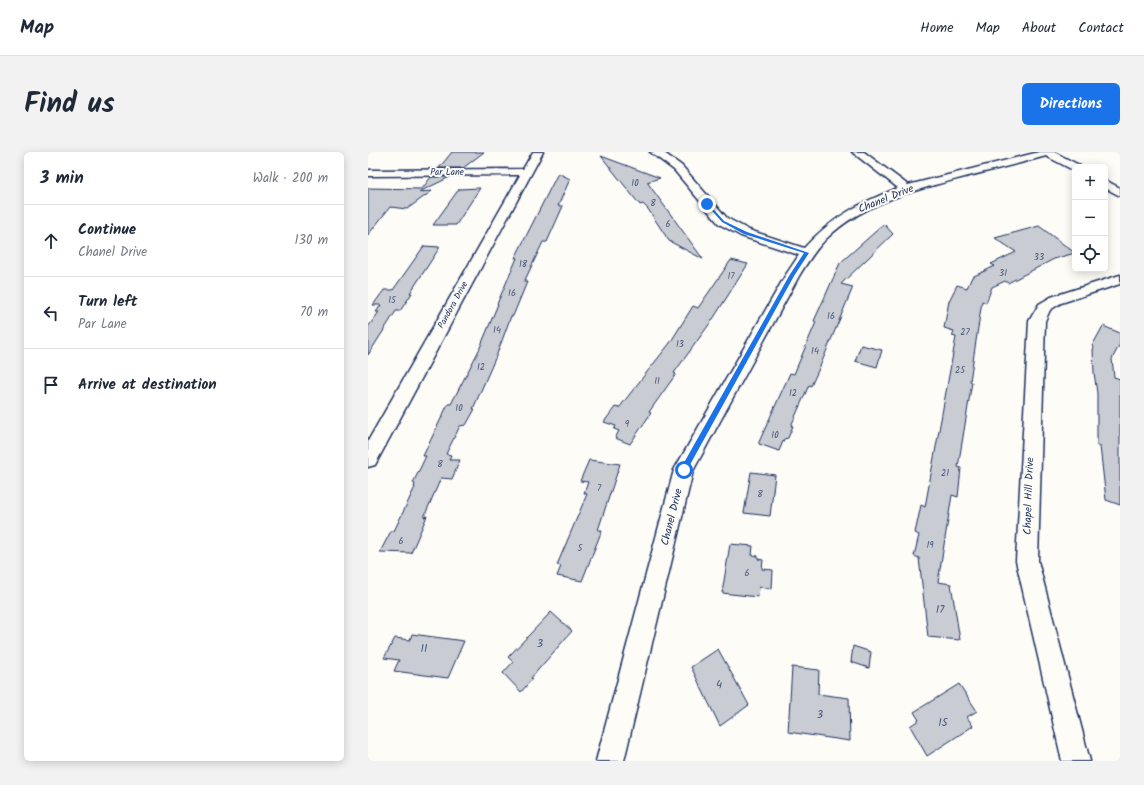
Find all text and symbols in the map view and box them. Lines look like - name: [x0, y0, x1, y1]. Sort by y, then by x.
- text: Map: [20, 13, 54, 43]
- text: Home: [920, 17, 954, 39]
- text: Map: [976, 17, 1000, 39]
- text: About: [1022, 17, 1056, 39]
- text: Contact: [1078, 17, 1124, 39]
- text: Find us: [24, 82, 115, 127]
- button: Directions: [1022, 83, 1120, 125]
- map controls: [1072, 164, 1108, 272]
- button: +: [1072, 164, 1108, 200]
- text: 3 min: [40, 165, 84, 192]
- street label: Par Lane: [430, 165, 464, 180]
- text: Walk · 200 m: [253, 168, 328, 189]
- house number: 10: [631, 176, 639, 191]
- street label: Chanel Drive: [856, 180, 917, 218]
- route end: [698, 195, 716, 213]
- house number: 8: [650, 196, 656, 211]
- button: −: [1072, 200, 1108, 236]
- house number: 6: [665, 217, 671, 232]
- text: Continue: [78, 218, 136, 242]
- icon: ahead: [40, 230, 62, 252]
- text: 130 m: [294, 230, 328, 251]
- button: locate: [1072, 236, 1108, 272]
- text: Chanel Drive: [78, 242, 147, 263]
- house number: 33: [1034, 250, 1044, 265]
- house number: 18: [519, 257, 528, 272]
- house number: 31: [999, 266, 1007, 281]
- house number: 17: [728, 269, 735, 284]
- street label: Pandora Drive: [434, 279, 472, 331]
- house number: 16: [508, 286, 516, 301]
- text: Turn left: [78, 290, 138, 314]
- house number: 15: [388, 293, 397, 308]
- icon: left: [40, 302, 62, 324]
- text: 70 m: [300, 302, 328, 323]
- house number: 16: [827, 309, 835, 324]
- text: Par Lane: [78, 314, 127, 335]
- house number: 14: [493, 323, 501, 338]
- house number: 27: [960, 325, 971, 340]
- house number: 13: [676, 337, 684, 352]
- house number: 14: [811, 344, 819, 359]
- house number: 12: [477, 360, 485, 375]
- house number: 25: [955, 363, 966, 378]
- text: Arrive at destination: [78, 373, 217, 397]
- icon: arrive: [40, 374, 62, 396]
- house number: 11: [654, 374, 660, 389]
- house number: 12: [789, 386, 797, 401]
- house number: 10: [455, 401, 463, 416]
- house number: 9: [625, 417, 630, 432]
- house number: 10: [771, 428, 779, 443]
- house number: 8: [437, 457, 443, 472]
- street label: Chapel Hill Drive: [1019, 457, 1039, 535]
- route start: [675, 461, 693, 479]
- house number: 21: [941, 466, 949, 481]
- house number: 7: [597, 481, 602, 496]
- street label: Chanel Drive: [656, 486, 688, 548]
- house number: 8: [757, 487, 763, 502]
- house number: 6: [398, 534, 404, 549]
- house number: 19: [926, 538, 934, 553]
- house number: 5: [578, 541, 584, 556]
- house number: 6: [744, 566, 750, 581]
- house number: 17: [936, 601, 945, 619]
- house number: 3: [537, 635, 543, 653]
- house number: 11: [421, 640, 427, 658]
- house number: 4: [716, 676, 722, 694]
- house number: 3: [817, 706, 823, 724]
- house number: 15: [938, 714, 949, 732]

